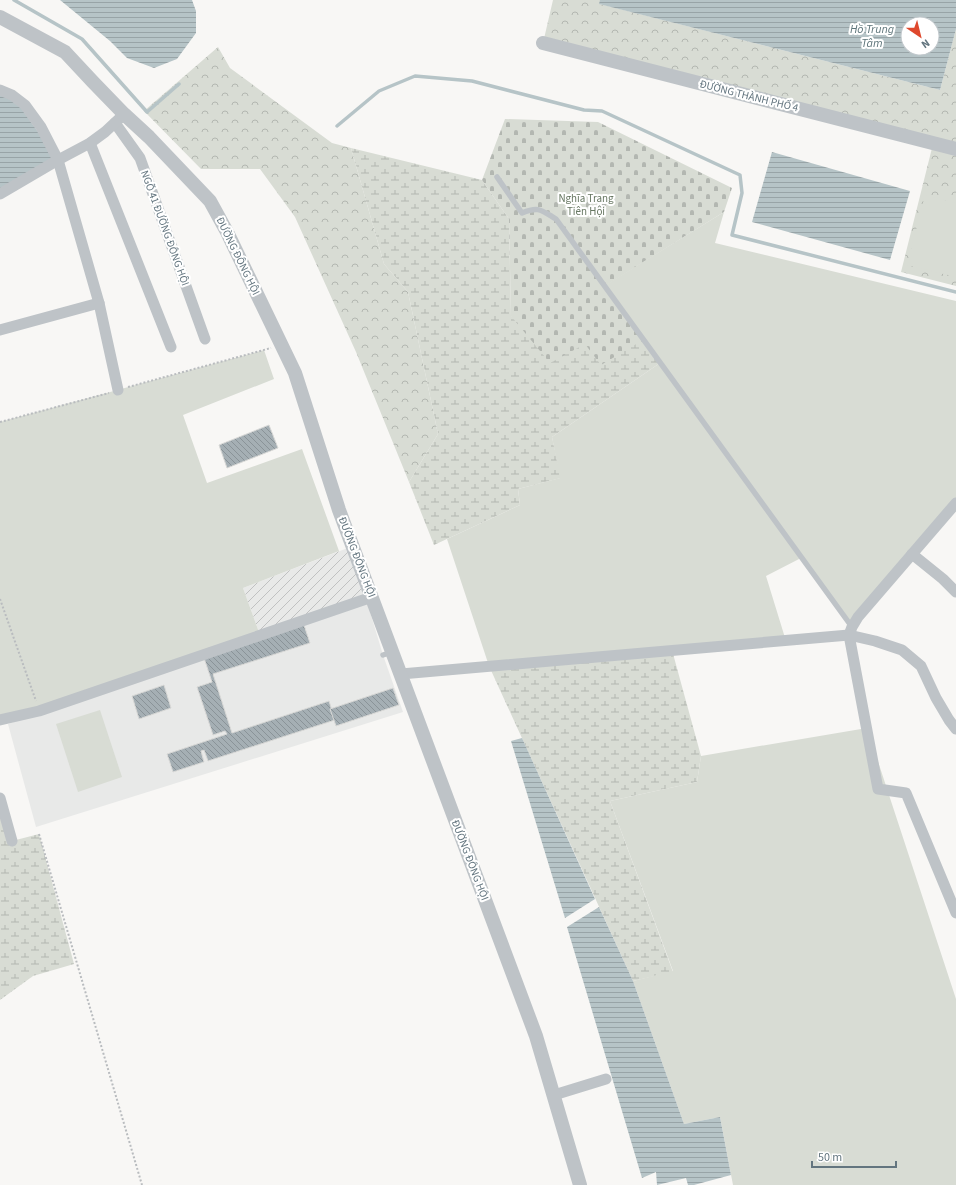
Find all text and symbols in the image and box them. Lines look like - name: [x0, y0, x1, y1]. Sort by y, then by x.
- north arrow: [900, 16, 940, 56]
- water label: Hồ Trung Tâm: [850, 21, 894, 52]
- text: N: [918, 36, 933, 52]
- street label: ĐƯỜNG THÀNH PHỐ 4: [698, 76, 801, 116]
- street label: NGÕ 41 ĐƯỜNG ĐÔNG HỘI: [137, 168, 193, 288]
- park label: Nghĩa Trang Tiên Hội: [558, 191, 614, 219]
- street label: ĐƯỜNG ĐÔNG HỘI: [213, 214, 263, 298]
- street label: ĐƯỜNG ĐÔNG HỘI: [335, 514, 379, 600]
- street label: ĐƯỜNG ĐÔNG HỘI: [448, 817, 492, 903]
- scale bar: [812, 1143, 896, 1169]
- text: 50 m: [818, 1149, 842, 1166]

